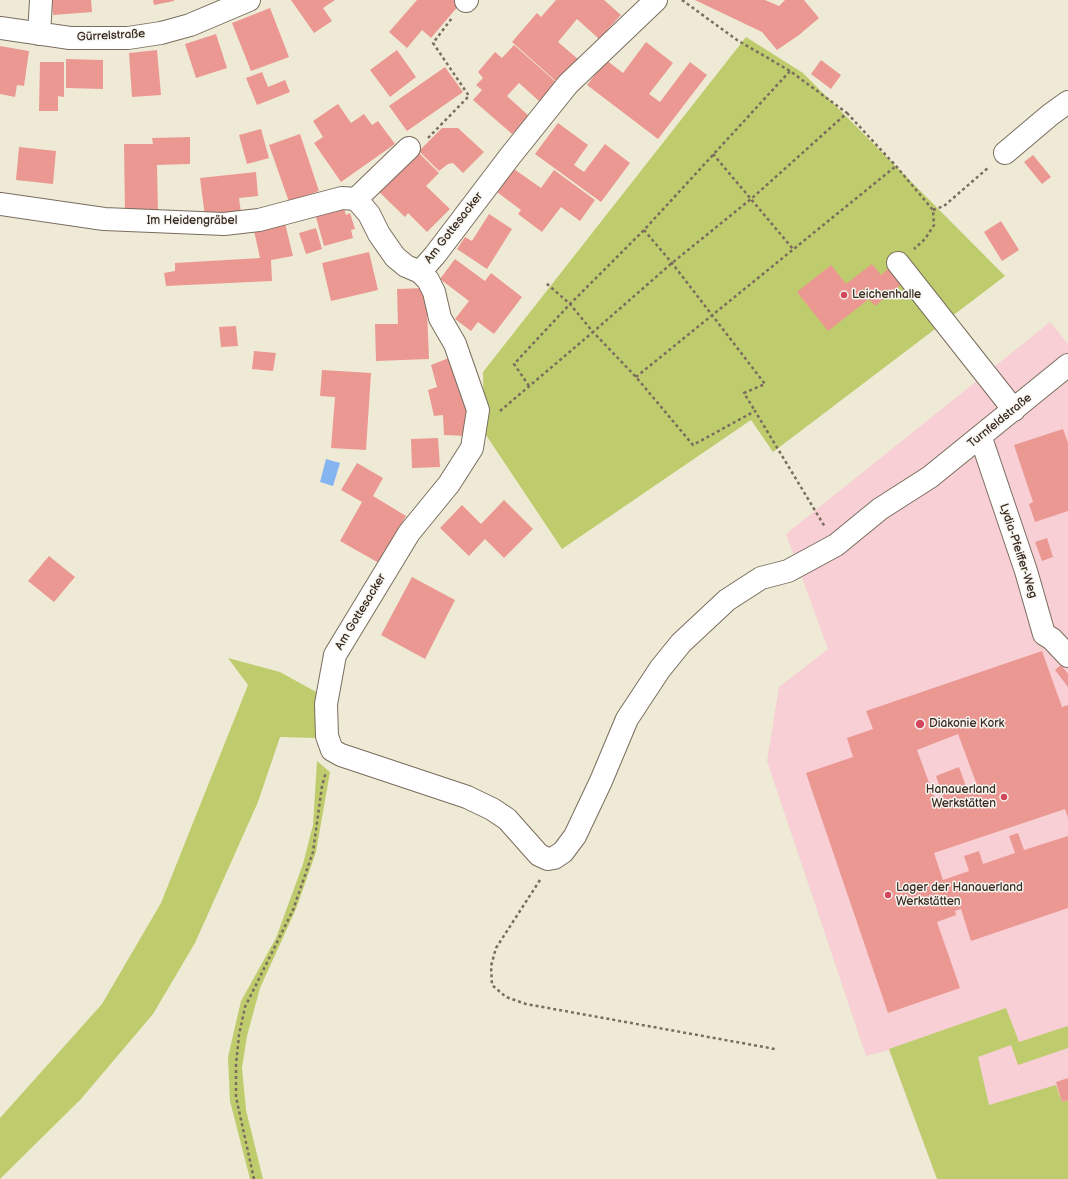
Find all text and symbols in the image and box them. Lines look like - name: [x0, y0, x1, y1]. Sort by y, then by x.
- street label: Gürrelstraße: [77, 27, 145, 45]
- street label: Am Gottesacker: [422, 189, 486, 267]
- street label: Im Heidengräbel: [147, 214, 237, 228]
- place label: Leichenhalle: [852, 288, 921, 302]
- marker: Leichenhalle: [839, 290, 849, 300]
- street label: Turnfeldstraße: [965, 391, 1035, 451]
- street label: Lydia-Pfeiffer-Weg: [996, 502, 1040, 600]
- street label: Am Gottesacker: [333, 571, 389, 653]
- place label: Diakonie Kork: [929, 717, 1004, 731]
- marker: Diakonie Kork: [914, 718, 926, 730]
- place label: Hanauerland Werkstätten: [926, 783, 996, 811]
- marker: Hanauerland Werkstätten: [999, 792, 1009, 802]
- place label: Lager der Hanauerland Werkstätten: [896, 881, 1023, 909]
- marker: Lager der Hanauerland Werkstätten: [883, 890, 893, 900]

